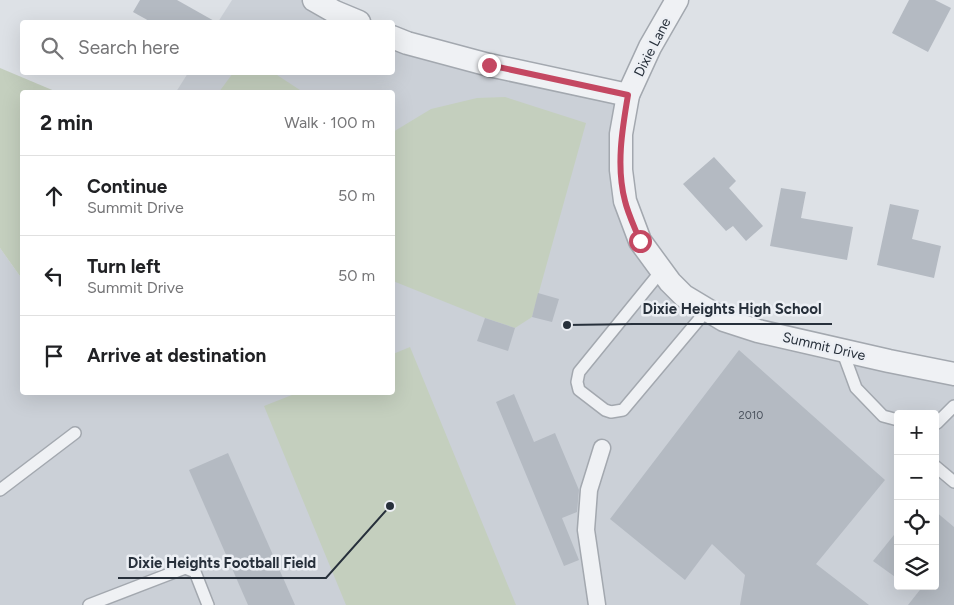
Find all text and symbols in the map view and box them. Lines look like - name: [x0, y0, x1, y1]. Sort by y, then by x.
- street label: Dixie Lane: [630, 15, 675, 79]
- search box: [20, 20, 395, 75]
- icon: search: [38, 34, 66, 62]
- text: Search here: [78, 36, 180, 59]
- route end: [478, 54, 501, 77]
- text: 2 min: [40, 110, 93, 135]
- text: Walk · 100 m: [284, 113, 375, 132]
- text: Continue: [87, 175, 167, 198]
- icon: ahead: [40, 182, 68, 210]
- text: 50 m: [338, 186, 375, 205]
- text: Summit Drive: [87, 198, 184, 217]
- route start: [629, 230, 652, 253]
- text: Turn left: [87, 255, 161, 278]
- icon: left: [40, 262, 68, 290]
- text: 50 m: [338, 266, 375, 285]
- text: Summit Drive: [87, 278, 184, 297]
- callout: Dixie Heights High School: [633, 294, 832, 324]
- text: Dixie Heights High School: [642, 300, 822, 318]
- street label: Summit Drive: [781, 329, 867, 364]
- icon: arrive: [40, 342, 68, 370]
- text: Arrive at destination: [87, 344, 266, 367]
- house number: 2010: [739, 409, 763, 422]
- map controls: [894, 410, 939, 590]
- button: +: [894, 410, 939, 455]
- button: −: [894, 455, 939, 500]
- button: locate: [894, 500, 939, 545]
- button: layers: [894, 545, 939, 590]
- callout: Dixie Heights Football Field: [118, 548, 326, 578]
- text: Dixie Heights Football Field: [128, 554, 316, 572]

